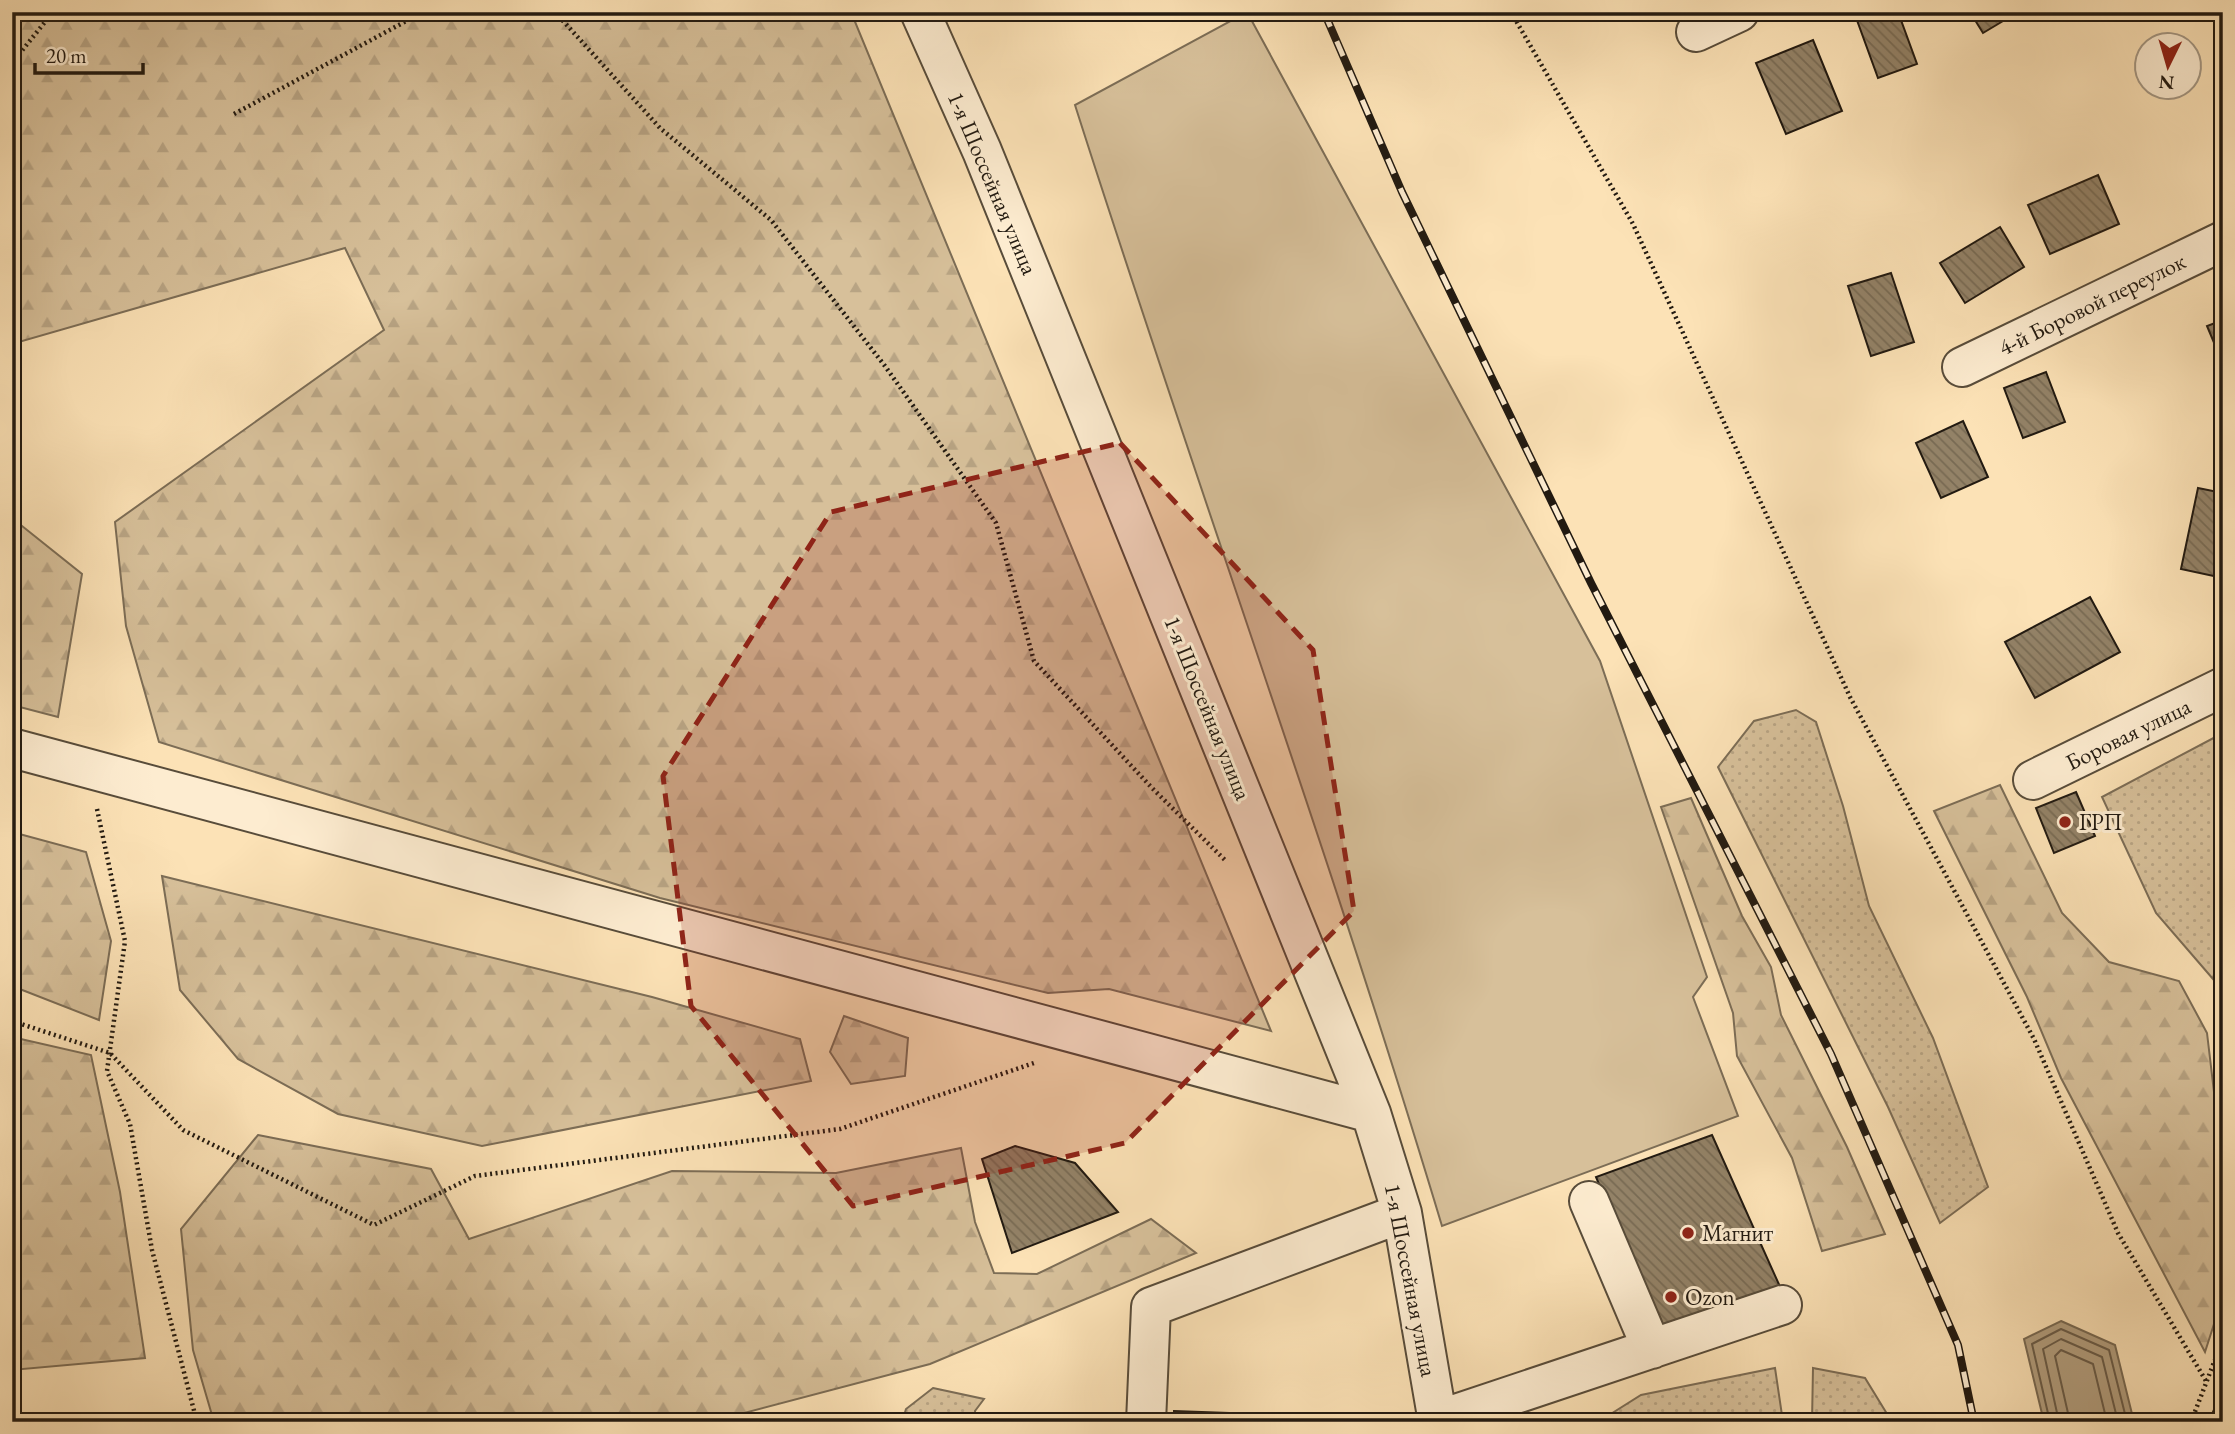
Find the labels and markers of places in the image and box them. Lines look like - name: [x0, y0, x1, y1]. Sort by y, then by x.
- place label: ГРП: [2079, 807, 2123, 837]
- marker: ГРП: [2057, 814, 2073, 830]
- place label: Магнит: [1702, 1218, 1774, 1248]
- marker: Магнит: [1680, 1225, 1696, 1241]
- place label: Ozon: [1685, 1282, 1735, 1312]
- marker: Ozon: [1663, 1289, 1679, 1305]

